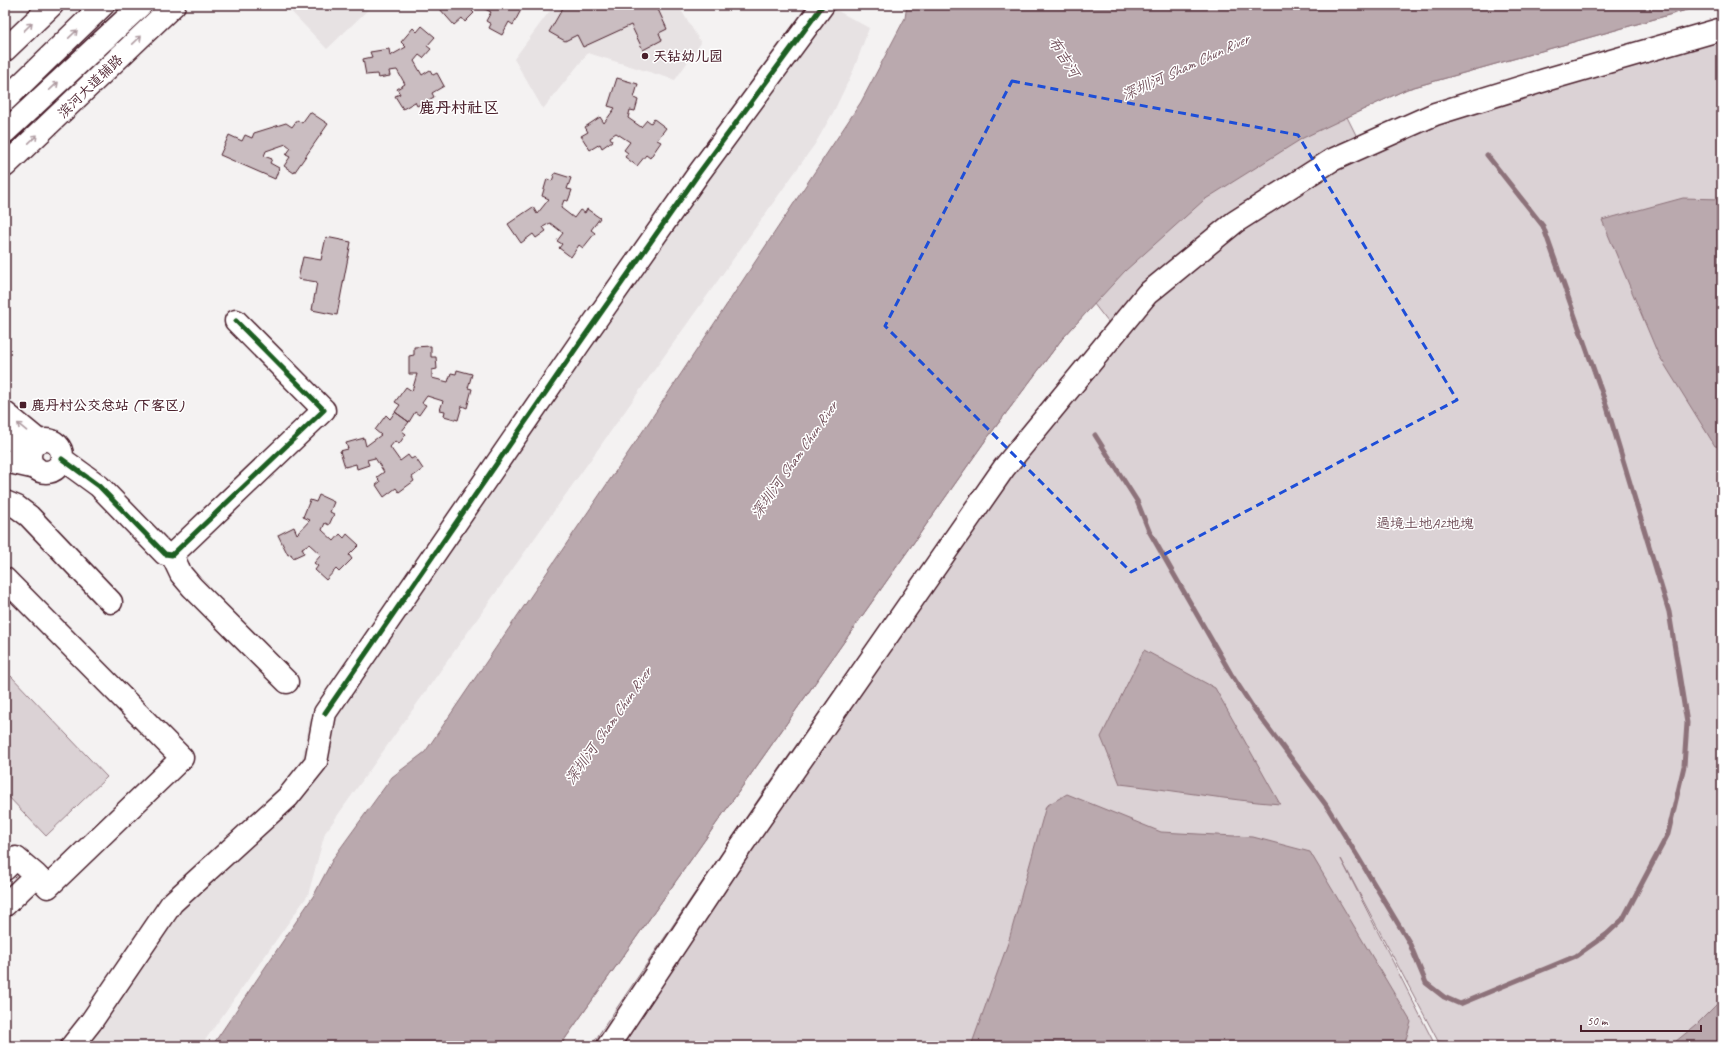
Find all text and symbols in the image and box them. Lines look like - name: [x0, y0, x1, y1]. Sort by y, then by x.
- one-way arrow: [23, 22, 33, 32]
- one-way arrow: [68, 29, 78, 39]
- water label: 深圳河 Sham Chun River: [1119, 29, 1254, 105]
- water label: 布吉河: [1044, 33, 1085, 84]
- one-way arrow: [132, 36, 142, 45]
- place label: 天钻幼儿园: [653, 48, 723, 65]
- street label: 滨河大道辅路: [54, 51, 126, 122]
- marker: 天钻幼儿园: [640, 51, 650, 61]
- one-way arrow: [49, 81, 59, 91]
- district label: 鹿丹村社区: [419, 98, 499, 118]
- one-way arrow: [28, 135, 38, 144]
- water label: 深圳河 Sham Chun River: [747, 396, 843, 522]
- place label: 鹿丹村公交总站 (下客区): [31, 397, 185, 414]
- marker: 鹿丹村公交总站 (下客区): [18, 400, 28, 410]
- one-way arrow: [17, 422, 28, 431]
- park label: 過境土地A2地塊: [1376, 515, 1474, 532]
- water label: 深圳河 Sham Chun River: [561, 662, 657, 788]
- scale bar: [1581, 1007, 1701, 1033]
- text: 50 m: [1587, 1013, 1609, 1029]

